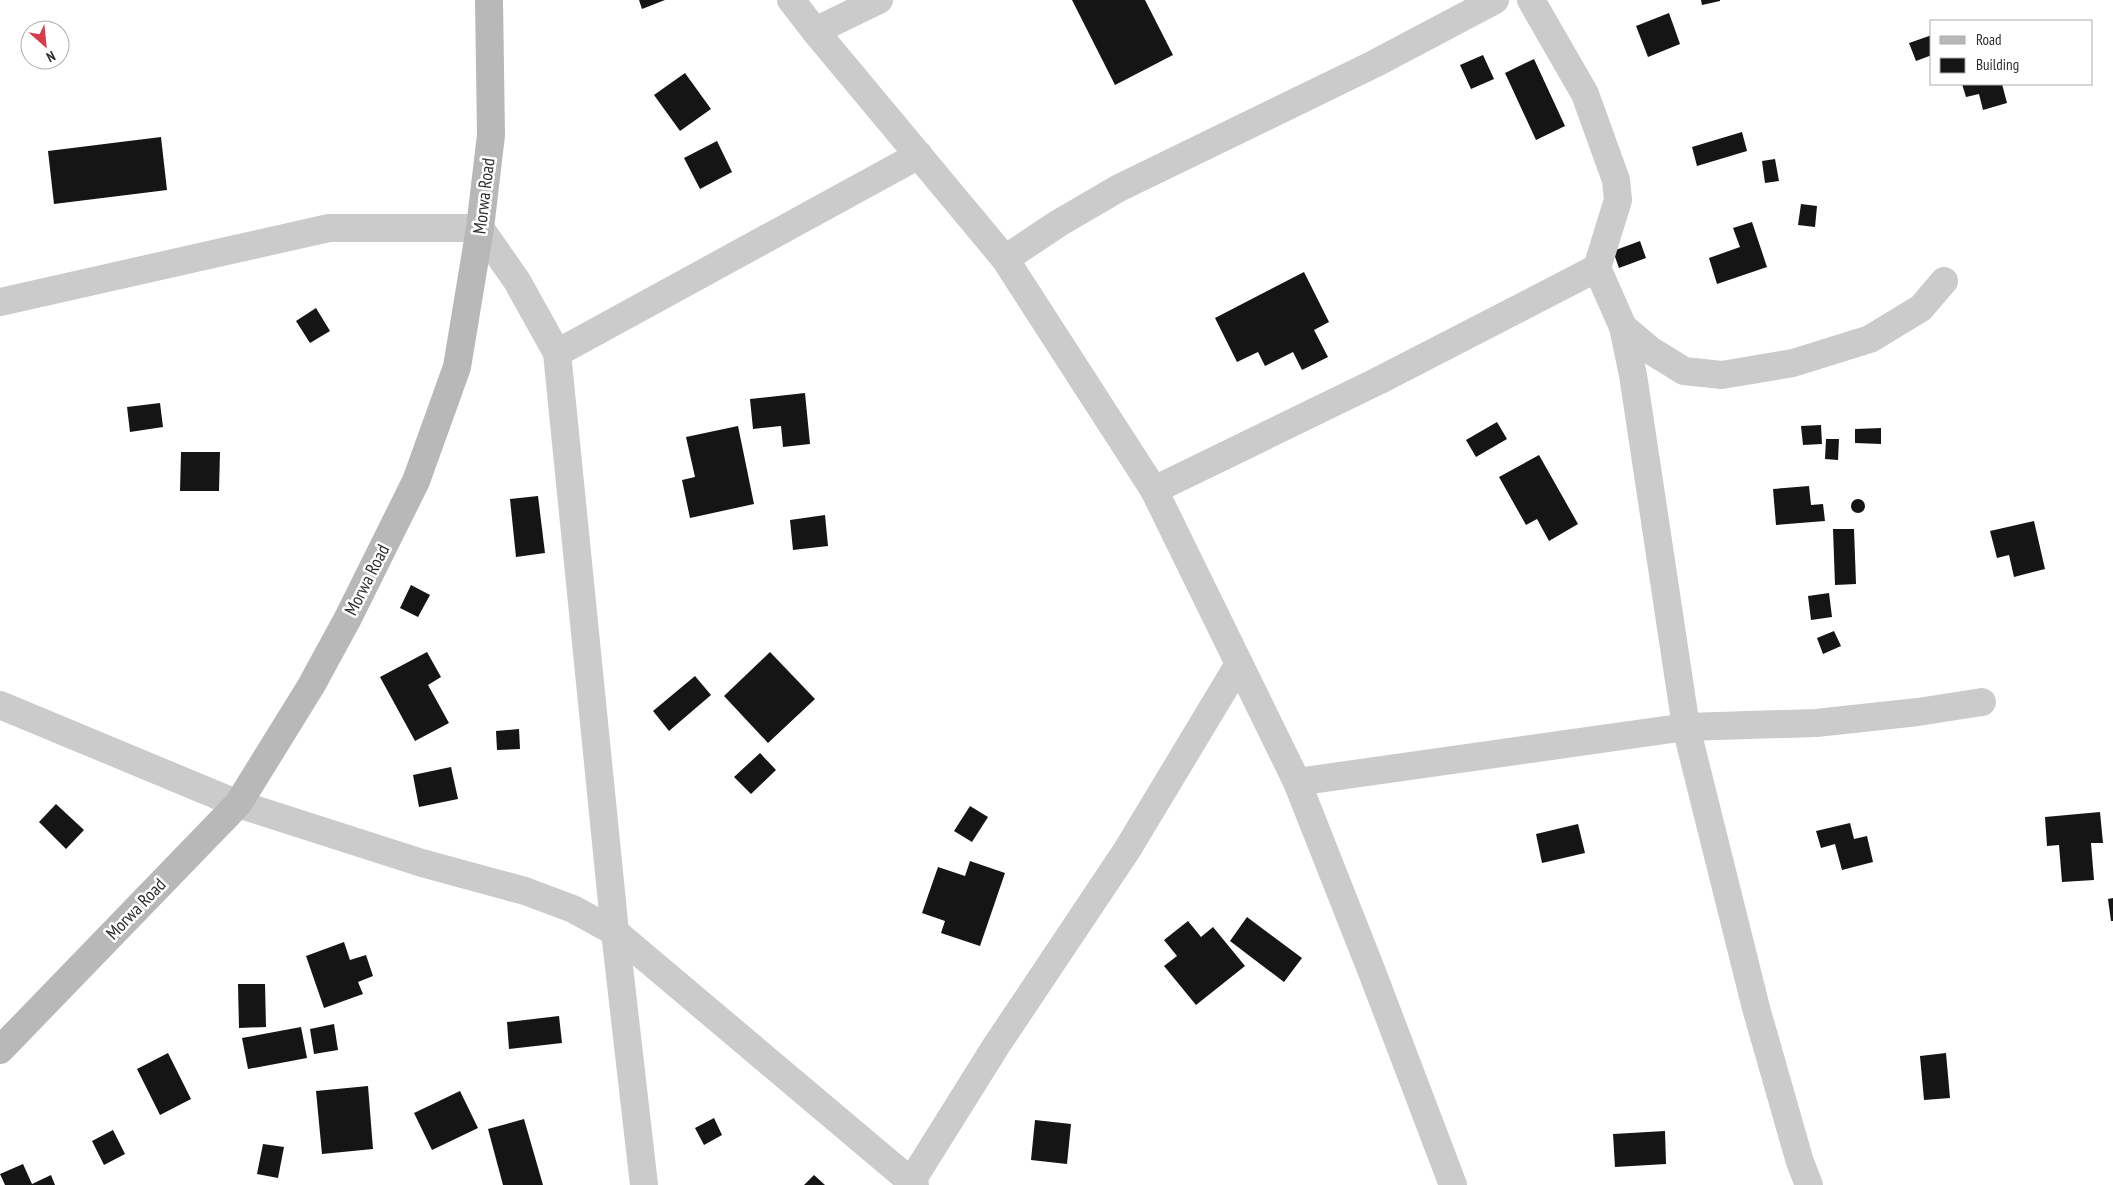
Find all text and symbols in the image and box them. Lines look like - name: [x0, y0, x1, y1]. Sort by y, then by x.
- north arrow: [20, 20, 70, 70]
- legend: [1930, 20, 2093, 85]
- text: Road: [1976, 30, 2002, 49]
- text: N: [43, 47, 58, 66]
- text: Building: [1976, 55, 2019, 74]
- street label: Morwa Road: [467, 157, 500, 235]
- street label: Morwa Road: [339, 540, 394, 619]
- street label: Morwa Road: [101, 873, 170, 944]

